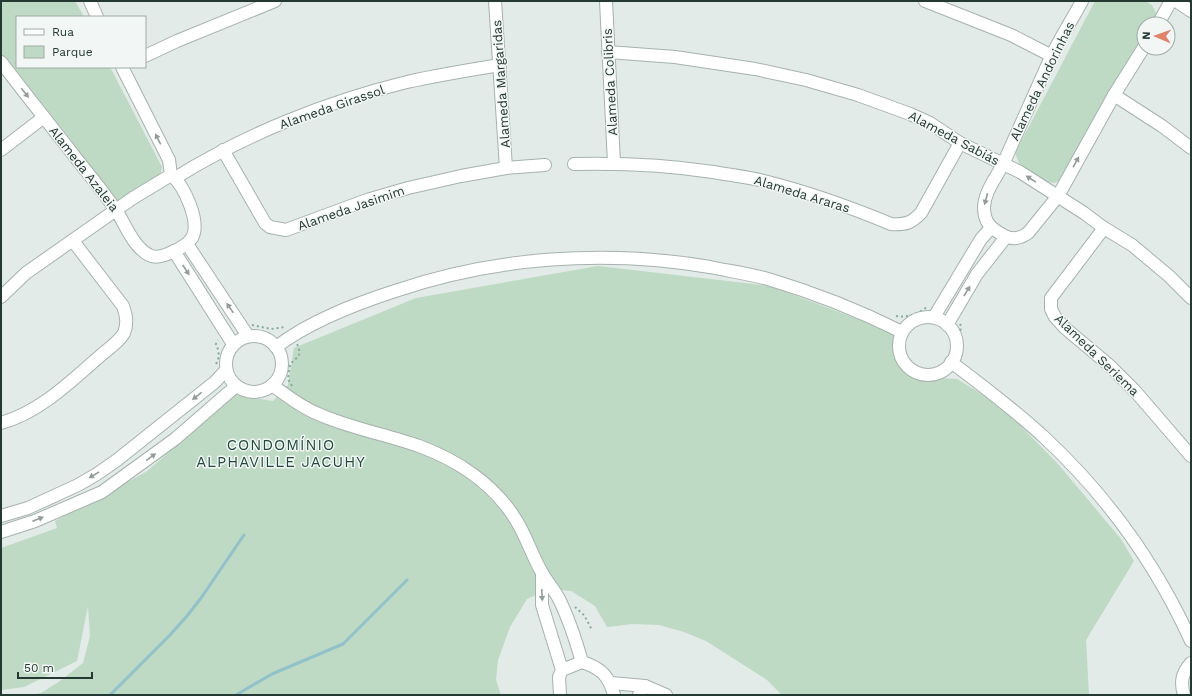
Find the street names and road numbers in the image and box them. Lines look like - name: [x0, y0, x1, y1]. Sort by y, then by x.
- street label: Alameda Margaridas: [489, 19, 513, 148]
- street label: Alameda Andorinhas: [1007, 19, 1077, 143]
- street label: Alameda Colibris: [600, 28, 620, 136]
- street label: Alameda Girassol: [277, 82, 387, 132]
- street label: Alameda Sabiás: [906, 108, 1002, 168]
- street label: Alameda Azaleia: [46, 123, 122, 215]
- street label: Alameda Araras: [752, 172, 852, 216]
- street label: Alameda Jasimim: [296, 183, 406, 233]
- street label: Alameda Seriema: [1052, 311, 1143, 399]

